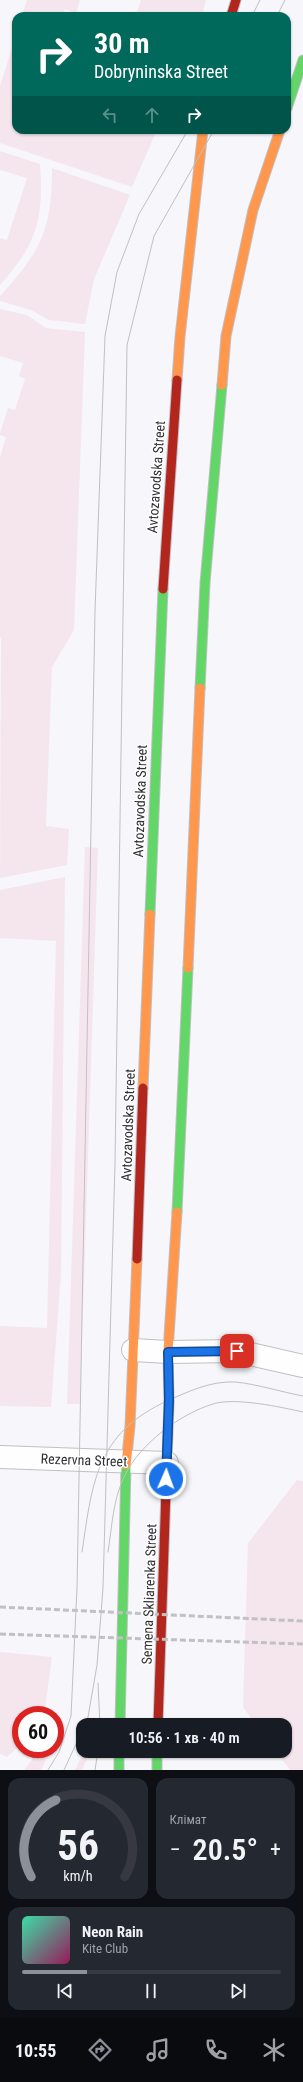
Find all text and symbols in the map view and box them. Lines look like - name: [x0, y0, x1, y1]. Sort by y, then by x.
- text: 30 m: [94, 27, 150, 60]
- icon: right: [28, 28, 80, 80]
- text: Dobryninska Street: [94, 61, 228, 82]
- icon: left: [99, 104, 121, 126]
- icon: ahead: [141, 104, 163, 126]
- icon: right: [183, 104, 205, 126]
- street label: Avtozavodska Street: [144, 420, 168, 534]
- street label: Avtozavodska Street: [130, 744, 150, 858]
- street label: Avtozavodska Street: [118, 1068, 138, 1182]
- pin: [220, 1334, 254, 1368]
- icon: arrive: [226, 1340, 248, 1362]
- street label: Rezervna Street: [41, 1450, 127, 1470]
- position arrow: [145, 1458, 187, 1500]
- street label: Semena Skliarenka Street: [139, 1523, 159, 1665]
- speed limit sign: 60: [12, 1706, 64, 1758]
- text: 10:56 · 1 хв · 40 m: [128, 1729, 240, 1747]
- text: Клімат: [170, 1812, 206, 1827]
- text: 56: [57, 1820, 99, 1869]
- text: 20.5°: [193, 1832, 258, 1867]
- text: −: [170, 1837, 181, 1862]
- text: +: [270, 1837, 281, 1862]
- text: km/h: [63, 1867, 92, 1883]
- text: Neon Rain: [82, 1923, 143, 1941]
- text: Kite Club: [82, 1941, 128, 1956]
- icon: previous: [54, 1980, 76, 2002]
- icon: pause: [140, 1980, 162, 2002]
- icon: next: [227, 1980, 249, 2002]
- icon: directions: [86, 2036, 114, 2064]
- icon: music: [144, 2036, 172, 2064]
- icon: phone: [202, 2036, 230, 2064]
- icon: climate: [260, 2036, 288, 2064]
- text: 10:55: [15, 2040, 56, 2061]

